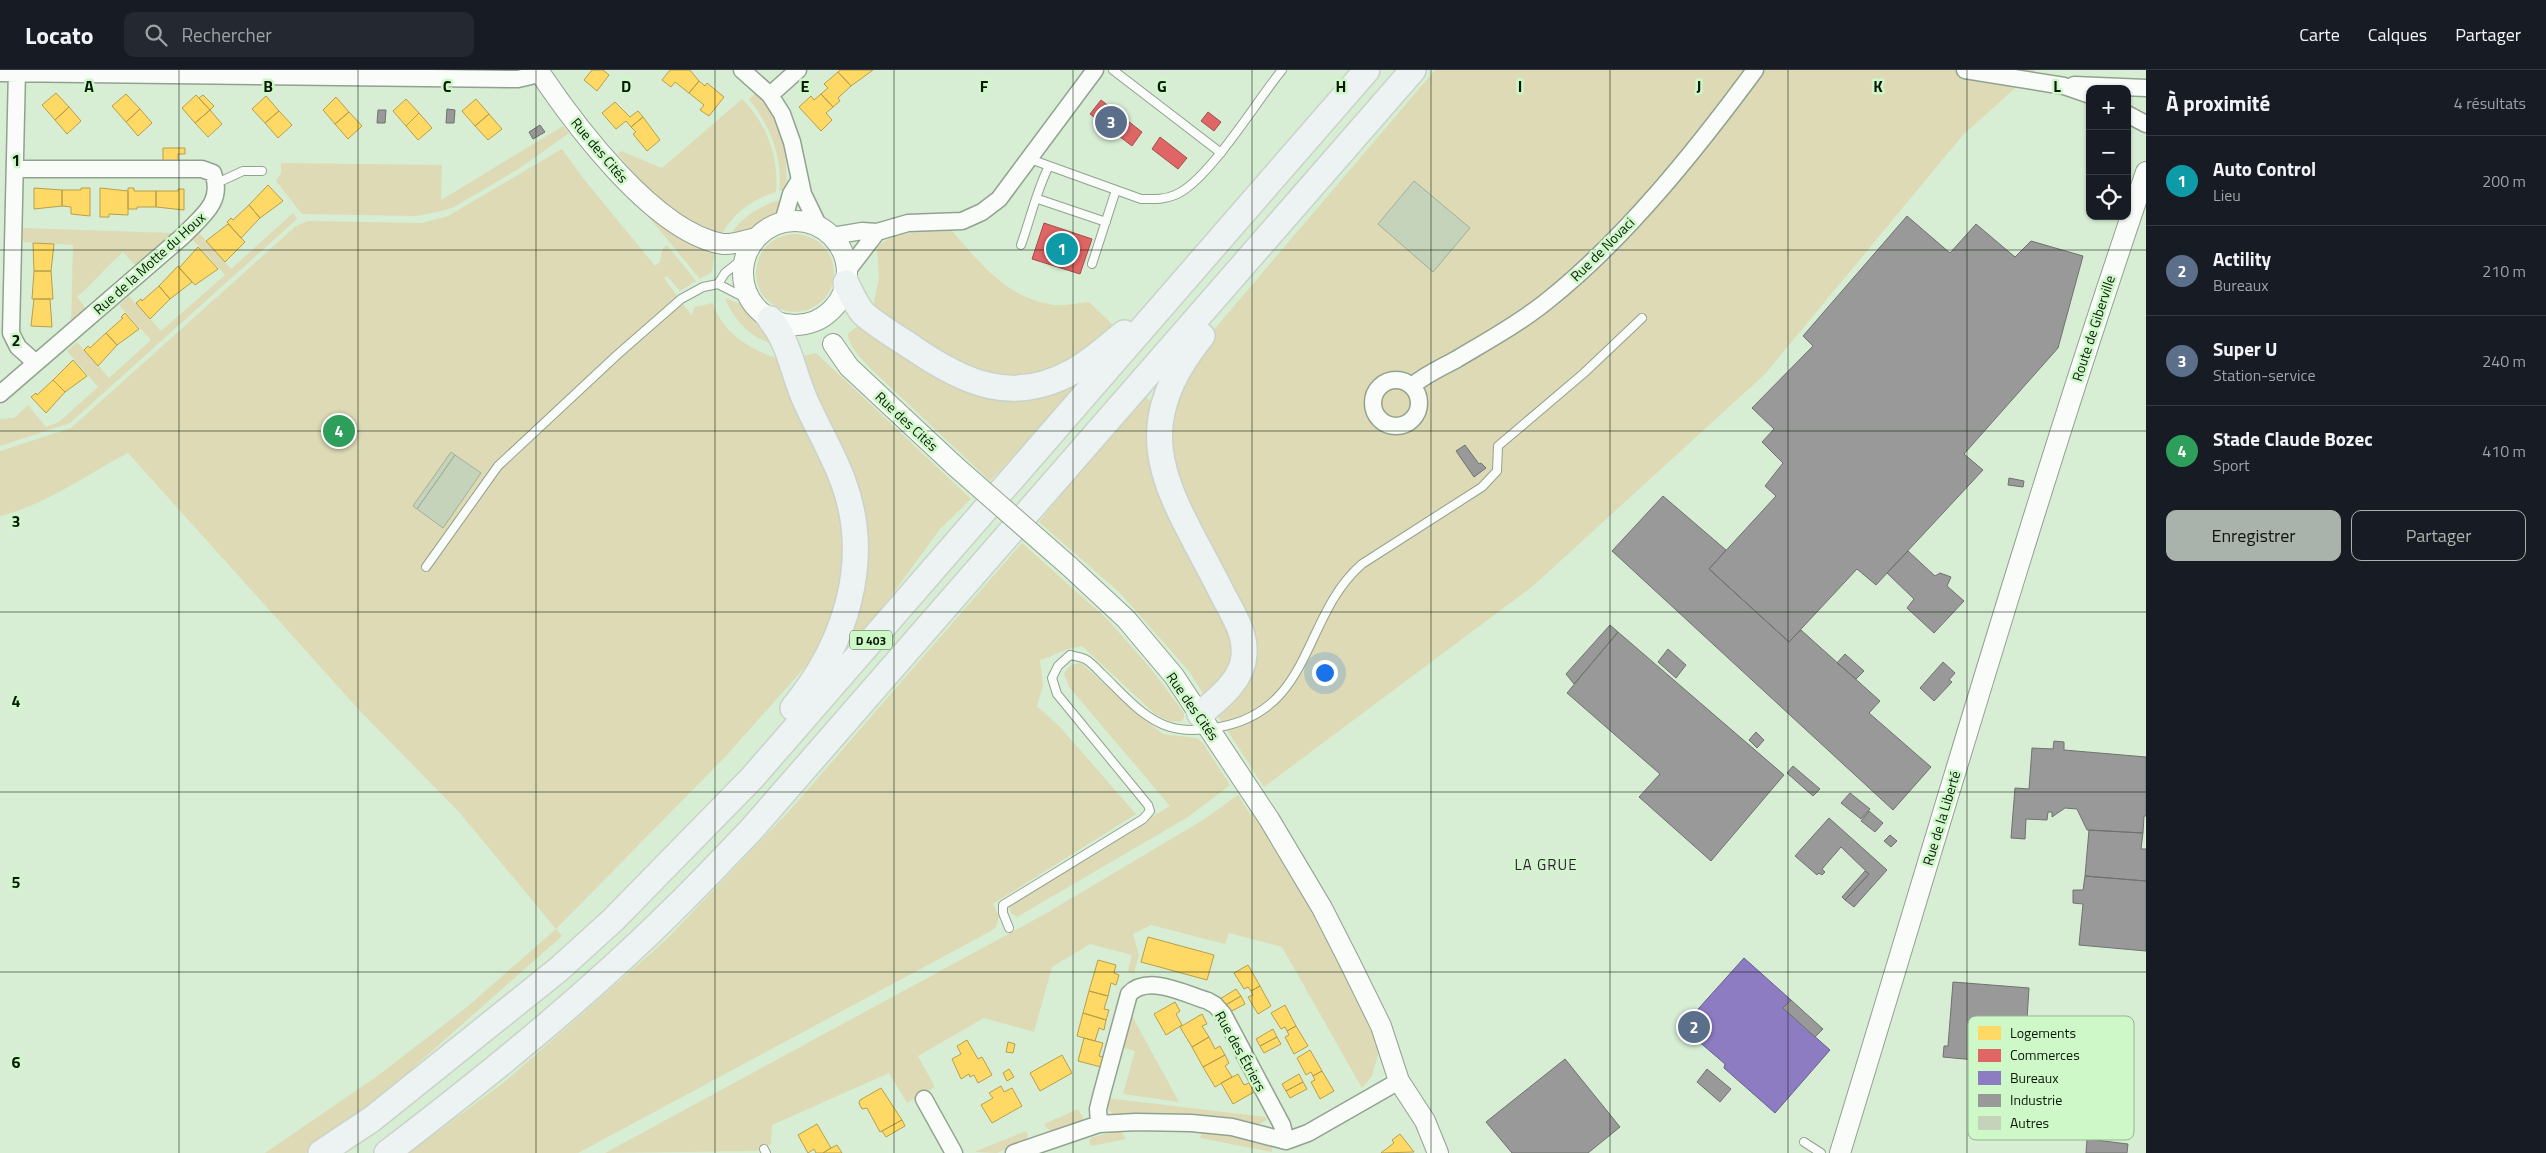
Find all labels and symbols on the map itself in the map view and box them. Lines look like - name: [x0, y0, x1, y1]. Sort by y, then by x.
- text: A: [84, 74, 94, 98]
- text: B: [263, 74, 273, 98]
- text: C: [443, 74, 452, 98]
- text: D: [621, 74, 631, 98]
- text: E: [801, 74, 810, 98]
- text: F: [980, 74, 989, 98]
- text: G: [1157, 74, 1167, 98]
- text: H: [1336, 74, 1346, 98]
- text: I: [1518, 74, 1522, 98]
- text: J: [1697, 74, 1701, 98]
- text: K: [1873, 74, 1883, 98]
- text: L: [2053, 74, 2061, 98]
- pin: 3: [1095, 103, 1127, 141]
- street label: Rue des Cités: [566, 113, 634, 187]
- text: 1: [12, 148, 20, 172]
- street label: Rue de la Motte du Houx: [88, 206, 210, 319]
- street label: Rue de Novaci: [1565, 212, 1639, 286]
- pin: 1: [1046, 230, 1078, 268]
- street label: Route de Giberville: [2066, 272, 2120, 384]
- text: 2: [12, 328, 20, 352]
- street label: Rue des Cités: [871, 386, 943, 456]
- pin: 4: [323, 412, 355, 450]
- text: 3: [12, 509, 20, 533]
- road number: D 403: [850, 630, 892, 650]
- your location: [1312, 660, 1338, 686]
- street label: Rue des Cités: [1162, 667, 1224, 745]
- text: 4: [12, 689, 21, 713]
- street label: Rue de la Liberté: [1917, 768, 1965, 868]
- district label: LA GRUE: [1515, 853, 1577, 876]
- text: 5: [12, 870, 21, 894]
- street label: Rue des Étriers: [1210, 1007, 1272, 1095]
- pin: 2: [1678, 1008, 1710, 1046]
- legend: [1968, 1016, 2134, 1140]
- text: Logements: [2010, 1022, 2076, 1043]
- text: Commerces: [2010, 1044, 2080, 1065]
- text: 6: [12, 1050, 21, 1074]
- text: Bureaux: [2010, 1067, 2059, 1088]
- text: Industrie: [2010, 1089, 2062, 1110]
- text: Autres: [2010, 1112, 2049, 1133]

